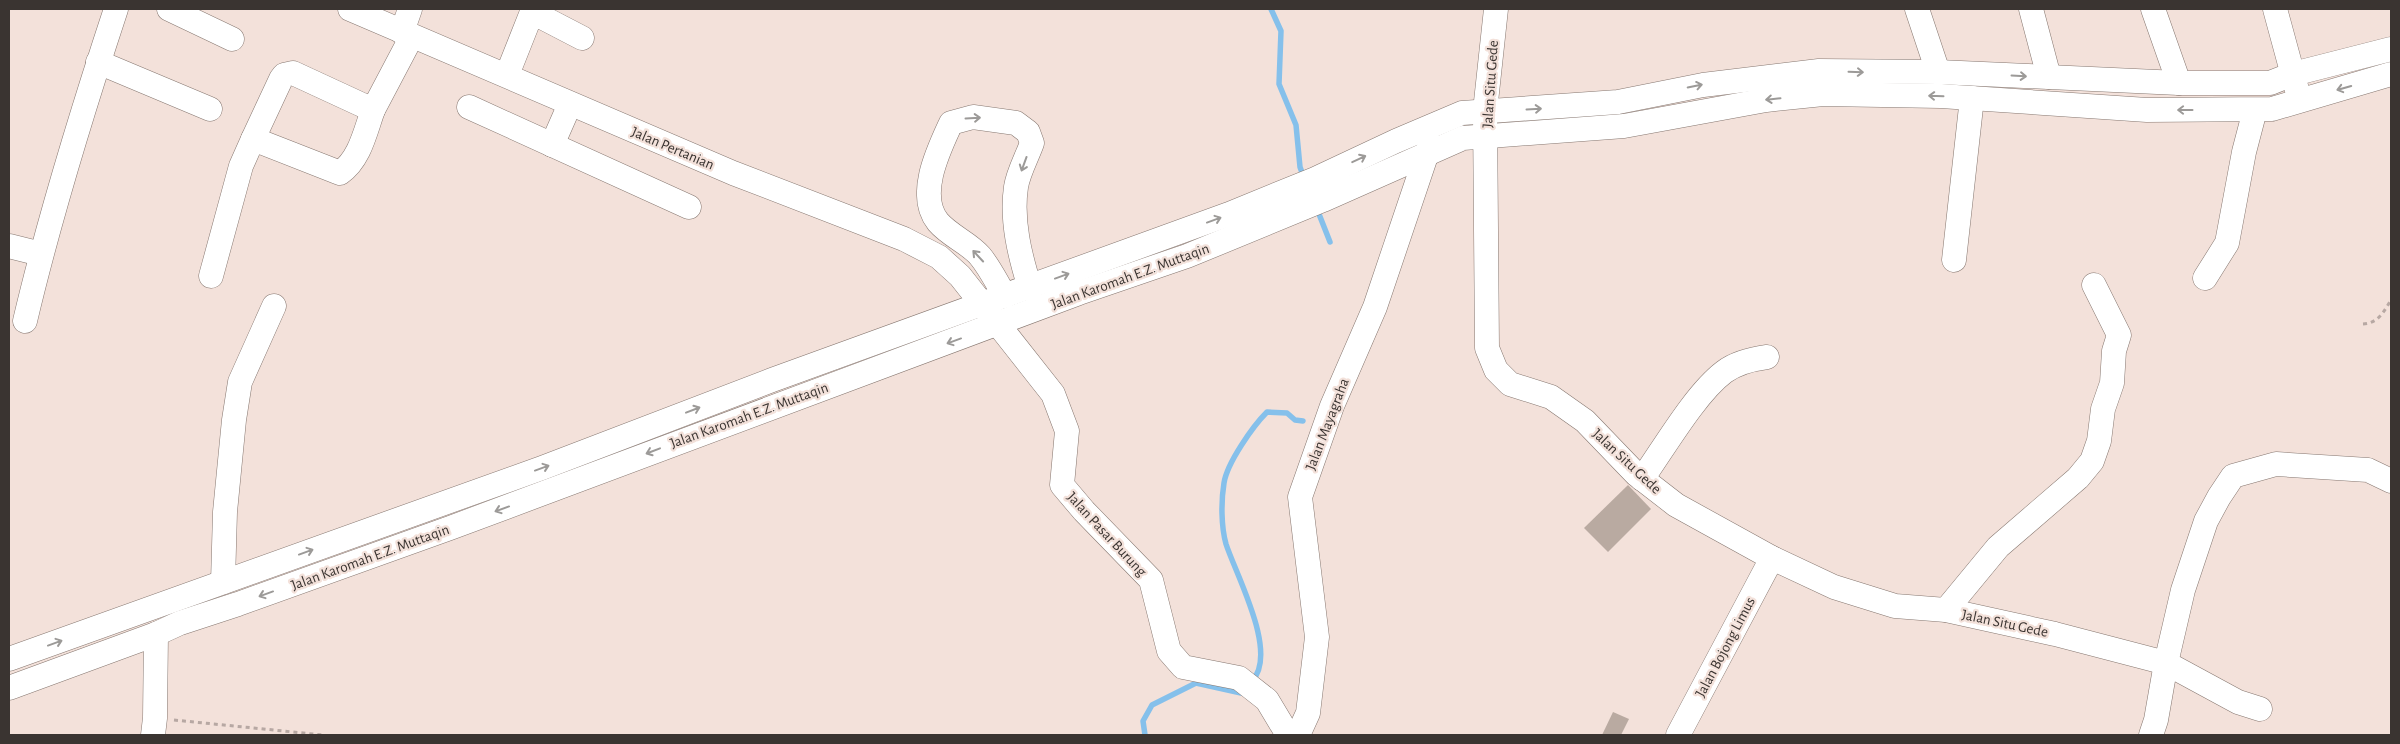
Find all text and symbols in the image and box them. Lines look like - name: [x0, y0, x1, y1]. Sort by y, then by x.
- street label: Jalan Situ Gede: [1480, 40, 1501, 128]
- one-way arrow: [1848, 67, 1864, 77]
- one-way arrow: [2010, 71, 2026, 81]
- one-way arrow: [1686, 81, 1702, 91]
- one-way arrow: [2337, 84, 2353, 94]
- one-way arrow: [1928, 91, 1944, 101]
- one-way arrow: [1766, 94, 1782, 104]
- one-way arrow: [1526, 104, 1542, 113]
- one-way arrow: [2177, 105, 2194, 115]
- one-way arrow: [965, 114, 981, 123]
- street label: Jalan Pertanian: [629, 124, 716, 173]
- one-way arrow: [1351, 153, 1366, 163]
- one-way arrow: [1019, 155, 1028, 171]
- one-way arrow: [1206, 215, 1221, 224]
- street label: Jalan Karomah E.Z. Muttaqin: [1049, 241, 1211, 312]
- one-way arrow: [972, 249, 984, 262]
- one-way arrow: [1053, 271, 1069, 281]
- one-way arrow: [946, 337, 962, 346]
- street label: Jalan Mayagraha: [1303, 376, 1352, 472]
- street label: Jalan Karomah E.Z. Muttaqin: [668, 380, 830, 451]
- one-way arrow: [685, 405, 701, 414]
- street label: Jalan Situ Gede: [1589, 426, 1664, 497]
- one-way arrow: [646, 447, 661, 456]
- one-way arrow: [533, 463, 549, 472]
- street label: Jalan Pasar Burung: [1064, 489, 1150, 580]
- one-way arrow: [494, 505, 510, 514]
- street label: Jalan Karomah E.Z. Muttaqin: [289, 522, 451, 593]
- one-way arrow: [298, 547, 313, 556]
- one-way arrow: [259, 590, 275, 599]
- street label: Jalan Bojong Limus: [1693, 595, 1758, 700]
- street label: Jalan Situ Gede: [1960, 607, 2050, 640]
- one-way arrow: [46, 638, 62, 647]

